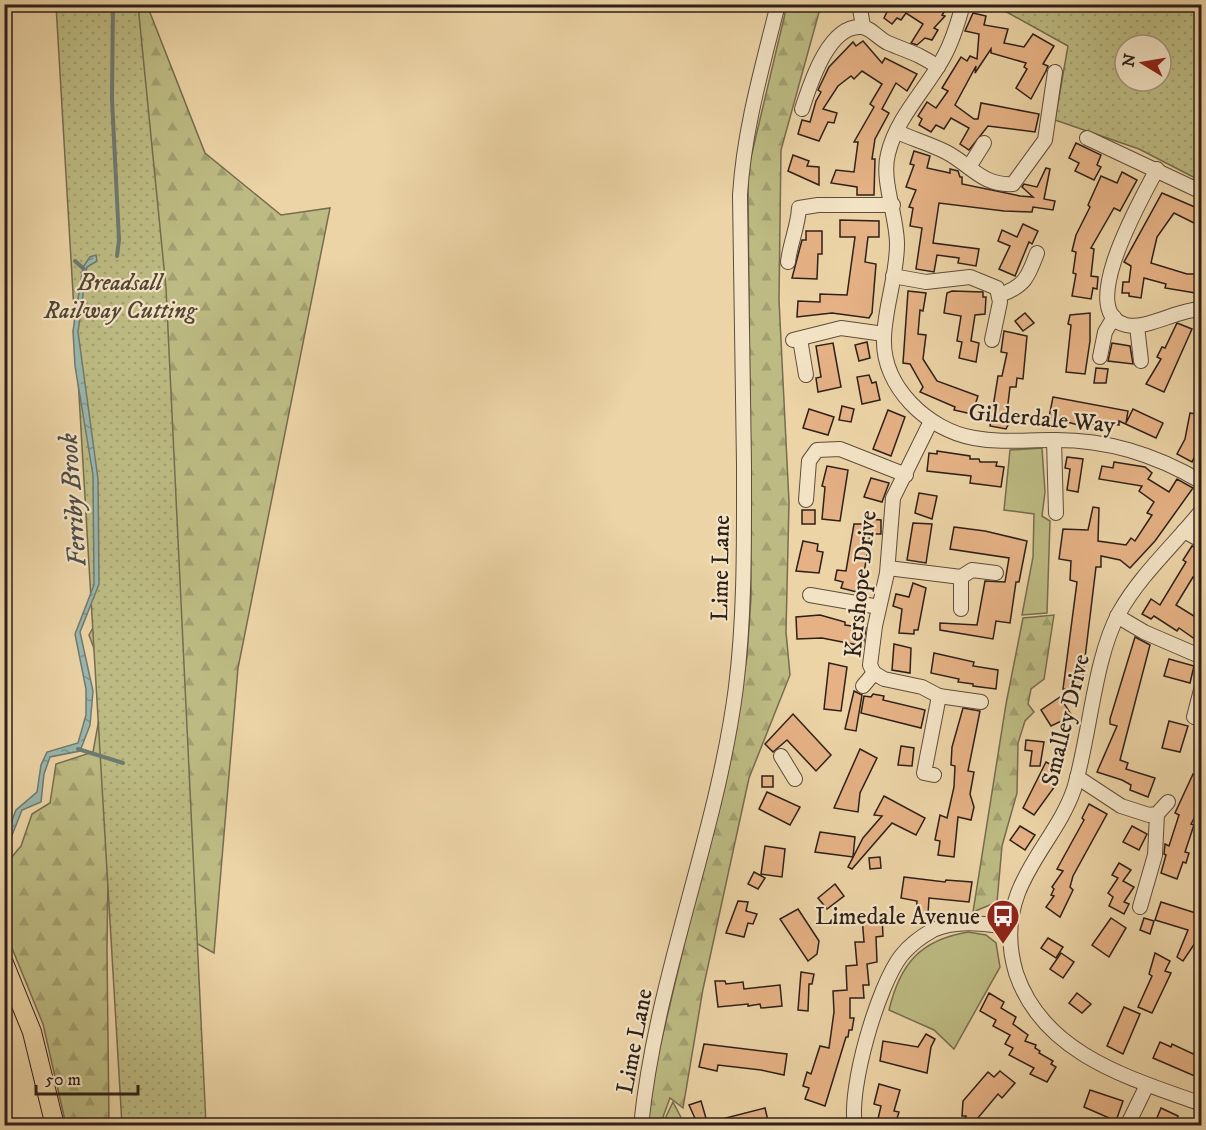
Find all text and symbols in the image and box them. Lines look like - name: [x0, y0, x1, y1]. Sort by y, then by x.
- north arrow: [1113, 33, 1173, 93]
- text: N: [1118, 52, 1140, 69]
- park label: Breadsall Railway Cutting: [43, 268, 198, 326]
- street label: Gilderdale Way: [967, 398, 1117, 440]
- water label: Ferriby Brook: [52, 432, 95, 568]
- street label: Kershope Drive: [838, 509, 884, 659]
- street label: Lime Lane: [705, 514, 737, 621]
- street label: Smalley Drive: [1035, 651, 1097, 789]
- bus stop icon: Limedale Avenue: [985, 898, 1021, 945]
- place label: Limedale Avenue: [815, 902, 980, 932]
- street label: Lime Lane: [610, 986, 660, 1096]
- scale bar: [36, 1058, 138, 1096]
- text: 50 m: [45, 1069, 81, 1091]

